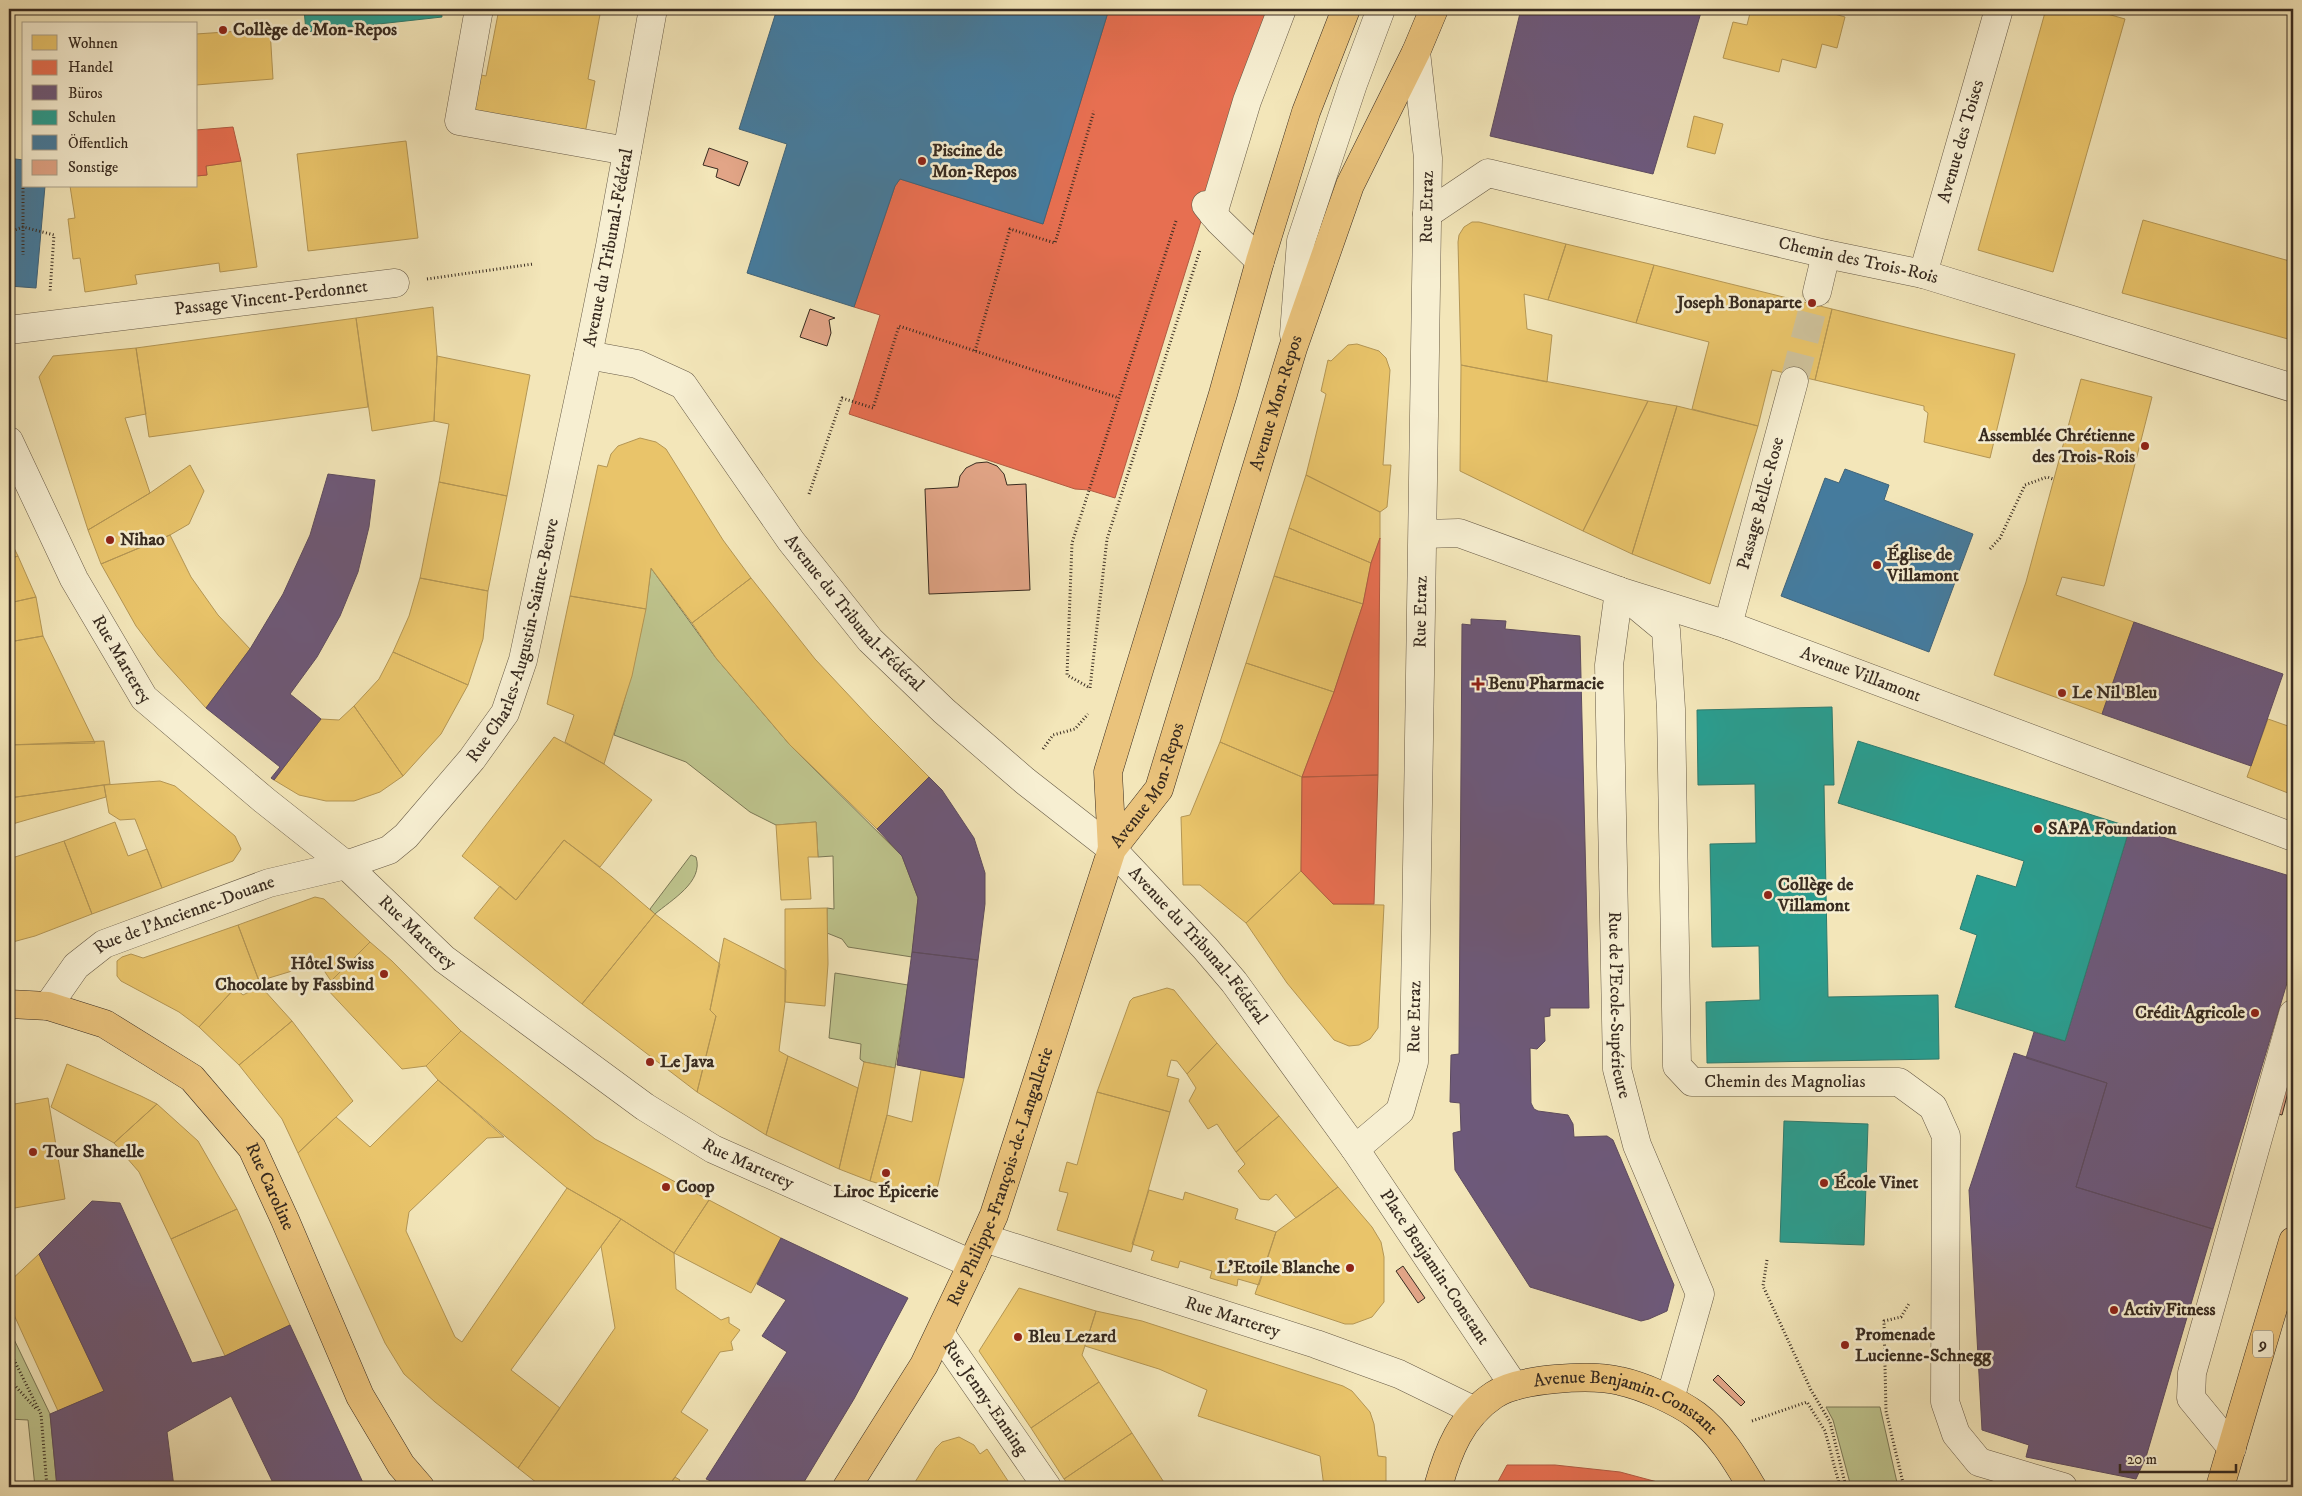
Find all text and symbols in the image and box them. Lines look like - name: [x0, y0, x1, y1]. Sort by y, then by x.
- place label: Collège de Mon-Repos: [233, 19, 397, 41]
- legend: [22, 22, 198, 188]
- marker: Collège de Mon-Repos: [217, 24, 229, 36]
- text: Wohnen: [67, 34, 118, 53]
- text: Handel: [68, 58, 113, 77]
- street label: Avenue des Toises: [1933, 77, 1989, 205]
- text: Büros: [68, 84, 103, 103]
- text: Schulen: [68, 108, 116, 127]
- text: Öffentlich: [68, 134, 129, 153]
- place label: Piscine de Mon-Repos: [932, 140, 1017, 183]
- street label: Avenue du Tribunal-Fédéral: [579, 146, 639, 349]
- marker: Piscine de Mon-Repos: [916, 155, 928, 167]
- text: Sonstige: [68, 158, 118, 177]
- street label: Rue Etraz: [1416, 170, 1439, 243]
- street label: Chemin des Trois-Rois: [1776, 232, 1941, 289]
- street label: Passage Vincent-Perdonnet: [173, 275, 369, 321]
- place label: Joseph Bonaparte: [1675, 292, 1803, 314]
- marker: Joseph Bonaparte: [1806, 297, 1818, 309]
- street label: Avenue Mon-Repos: [1245, 332, 1308, 473]
- place label: Assemblée Chrétienne des Trois-Rois: [1978, 425, 2136, 468]
- street label: Passage Belle-Rose: [1732, 435, 1789, 572]
- marker: Assemblée Chrétienne des Trois-Rois: [2139, 440, 2151, 452]
- street label: Rue Charles-Augustin-Sainte-Beuve: [462, 516, 564, 767]
- place label: Nihao: [120, 529, 165, 551]
- street label: Avenue du Tribunal-Fédéral: [779, 530, 929, 697]
- marker: Nihao: [104, 534, 116, 546]
- place label: Église de Villamont: [1886, 543, 1959, 587]
- marker: Église de Villamont: [1871, 559, 1883, 571]
- street label: Rue Etraz: [1409, 575, 1433, 648]
- street label: Rue Marterey: [87, 611, 155, 710]
- street label: Avenue Villamont: [1797, 642, 1924, 708]
- place label: Benu Pharmacie: [1488, 673, 1605, 695]
- marker: Benu Pharmacie: [1472, 678, 1484, 690]
- place label: Le Nil Bleu: [2072, 682, 2158, 704]
- marker: Le Nil Bleu: [2056, 687, 2068, 699]
- street label: Avenue Mon-Repos: [1106, 720, 1190, 852]
- place label: SAPA Foundation: [2048, 818, 2177, 840]
- marker: SAPA Foundation: [2032, 823, 2044, 835]
- street label: Avenue du Tribunal-Fédéral: [1123, 862, 1272, 1029]
- street label: Rue de l'Ancienne-Douane: [89, 871, 277, 959]
- place label: Collège de Villamont: [1777, 874, 1854, 917]
- marker: Collège de Villamont: [1762, 889, 1774, 901]
- street label: Rue Marterey: [374, 891, 460, 975]
- street label: Rue de l'Ecole-Supérieure: [1603, 911, 1635, 1101]
- place label: Hôtel Swiss Chocolate by Fassbind: [215, 953, 375, 996]
- marker: Hôtel Swiss Chocolate by Fassbind: [378, 968, 390, 980]
- street label: Rue Etraz: [1403, 980, 1426, 1053]
- place label: Crédit Agricole: [2135, 1002, 2246, 1024]
- marker: Crédit Agricole: [2249, 1007, 2261, 1019]
- street label: Rue Philippe-François-de-Langallerie: [942, 1044, 1058, 1310]
- place label: Le Java: [660, 1051, 715, 1073]
- marker: Le Java: [644, 1056, 656, 1068]
- street label: Chemin des Magnolias: [1704, 1071, 1865, 1093]
- street label: Rue Marterey: [697, 1134, 798, 1195]
- street label: Rue Caroline: [240, 1139, 299, 1234]
- place label: Tour Shanelle: [42, 1141, 145, 1163]
- marker: Tour Shanelle: [27, 1146, 39, 1158]
- marker: Liroc Épicerie: [880, 1167, 892, 1179]
- place label: École Vinet: [1834, 1171, 1919, 1194]
- place label: Coop: [676, 1176, 715, 1198]
- marker: École Vinet: [1818, 1177, 1830, 1189]
- place label: Liroc Épicerie: [833, 1180, 939, 1203]
- marker: Coop: [660, 1181, 672, 1193]
- street label: Place Benjamin-Constant: [1374, 1185, 1494, 1349]
- place label: L'Etoile Blanche: [1217, 1257, 1341, 1279]
- marker: L'Etoile Blanche: [1344, 1262, 1356, 1274]
- street label: Rue Marterey: [1182, 1292, 1283, 1343]
- place label: Activ Fitness: [2123, 1299, 2216, 1321]
- marker: Activ Fitness: [2108, 1304, 2120, 1316]
- place label: Promenade Lucienne-Schnegg: [1855, 1324, 1992, 1367]
- place label: Bleu Lezard: [1028, 1326, 1117, 1348]
- road number: 9: [2253, 1330, 2273, 1358]
- marker: Bleu Lezard: [1012, 1331, 1024, 1343]
- street label: Rue Jenny-Enning: [937, 1336, 1033, 1460]
- marker: Promenade Lucienne-Schnegg: [1839, 1339, 1851, 1351]
- street label: Avenue Benjamin-Constant: [1532, 1367, 1723, 1440]
- scale bar: [2120, 1441, 2236, 1473]
- text: 20 m: [2127, 1450, 2157, 1469]

